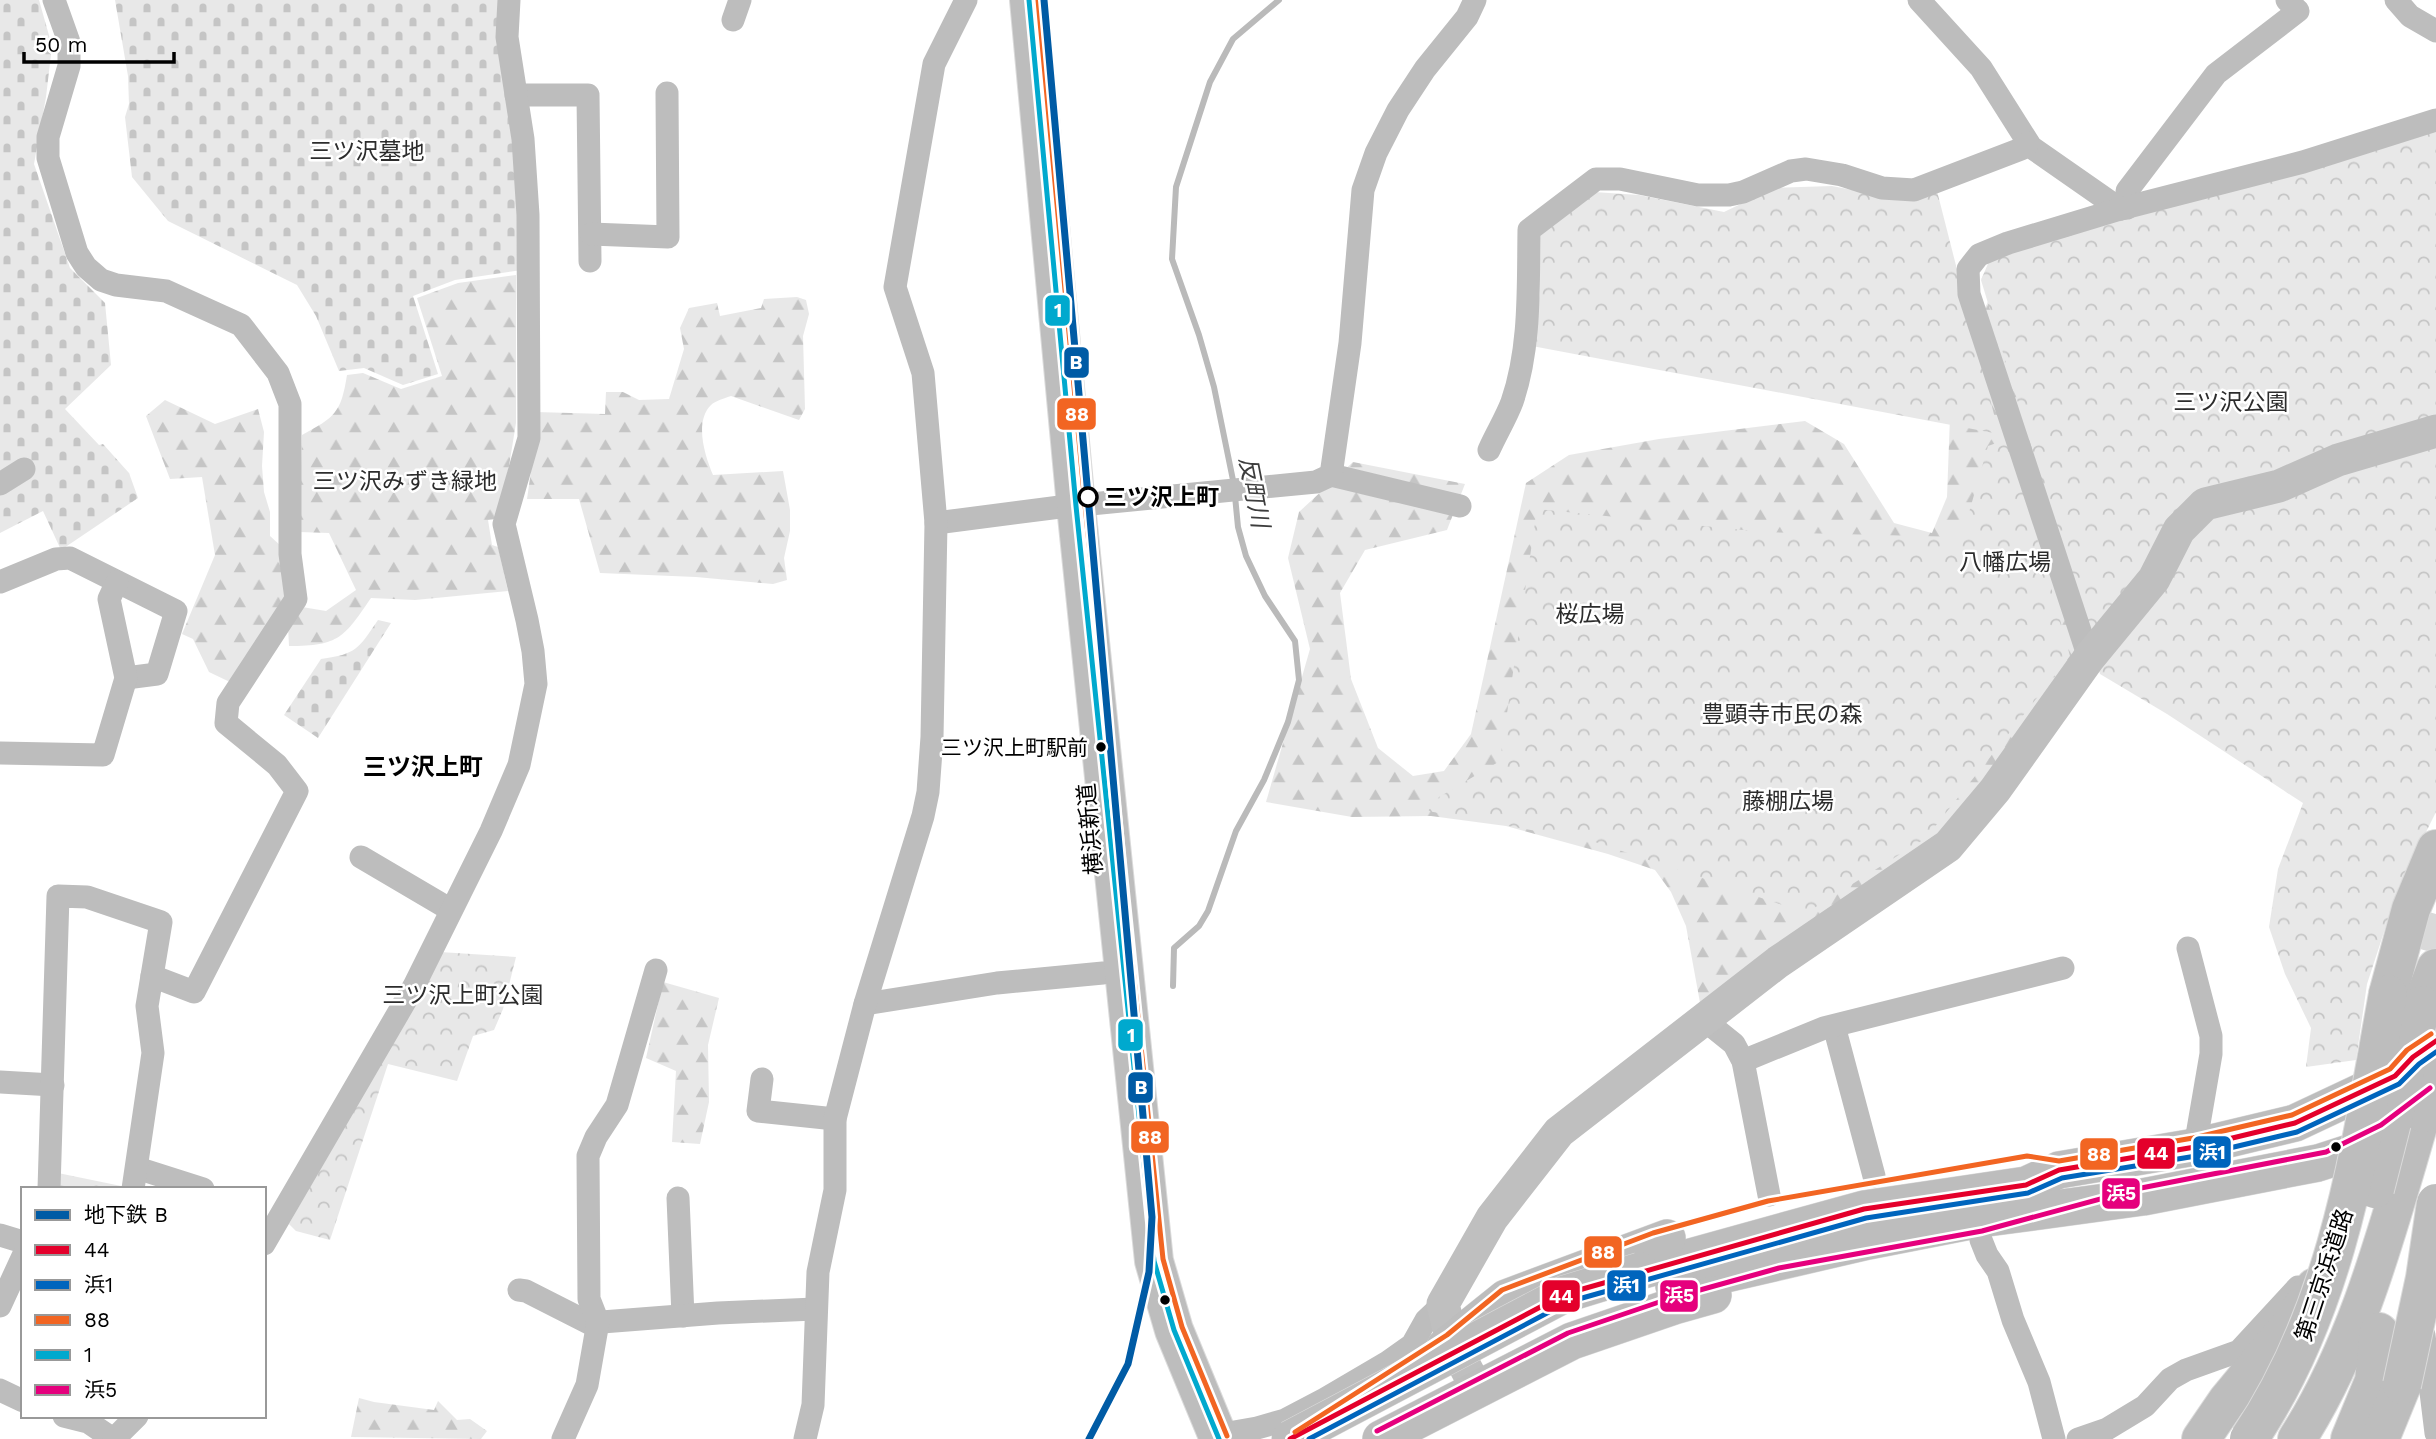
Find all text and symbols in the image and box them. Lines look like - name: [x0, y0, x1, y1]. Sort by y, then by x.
- scale bar: [24, 21, 175, 65]
- text: 50 m: [35, 32, 87, 57]
- park label: 三ツ沢墓地: [310, 138, 425, 165]
- line badge: 1: [1044, 294, 1071, 327]
- text: 1: [1054, 299, 1062, 322]
- line badge: B: [1063, 346, 1090, 379]
- text: B: [1070, 351, 1083, 374]
- park label: 三ツ沢公園: [2174, 389, 2289, 416]
- line badge: 88: [1056, 397, 1097, 431]
- text: 88: [1065, 403, 1089, 426]
- water label: 反町川: [1233, 454, 1275, 533]
- park label: 三ツ沢みずき緑地: [313, 468, 497, 495]
- place label: 三ツ沢上町: [1104, 484, 1219, 511]
- marker: 三ツ沢上町: [1078, 487, 1098, 507]
- park label: 八幡広場: [1959, 549, 2051, 576]
- park label: 桜広場: [1556, 601, 1625, 628]
- park label: 豊顕寺市民の森: [1702, 701, 1863, 728]
- place label: 三ツ沢上町駅前: [941, 735, 1088, 760]
- marker: 三ツ沢上町駅前: [1094, 740, 1108, 754]
- district label: 三ツ沢上町: [363, 753, 483, 781]
- street label: 横浜新道: [1073, 782, 1108, 876]
- park label: 藤棚広場: [1742, 788, 1834, 815]
- park label: 三ツ沢上町公園: [383, 982, 544, 1009]
- line badge: 1: [1117, 1018, 1144, 1052]
- text: 1: [1127, 1024, 1135, 1047]
- line badge: B: [1127, 1071, 1154, 1104]
- text: B: [1135, 1076, 1148, 1099]
- line badge: 88: [1130, 1120, 1170, 1154]
- text: 88: [1138, 1126, 1162, 1149]
- line badge: 浜1: [2192, 1135, 2232, 1169]
- line badge: 88: [2079, 1137, 2119, 1171]
- line badge: 44: [2136, 1137, 2176, 1170]
- unlabelled marker: [2329, 1140, 2343, 1154]
- text: 浜1: [2198, 1141, 2226, 1164]
- text: 44: [2144, 1142, 2168, 1165]
- text: 88: [2087, 1143, 2111, 1166]
- line badge: 浜5: [2101, 1177, 2141, 1210]
- text: 浜5: [2106, 1182, 2136, 1205]
- legend: [21, 1187, 266, 1418]
- text: 地下鉄 B: [84, 1202, 168, 1227]
- street label: 第三京浜道路: [2290, 1205, 2359, 1345]
- line badge: 88: [1583, 1235, 1623, 1269]
- text: 44: [84, 1237, 110, 1262]
- text: 88: [1591, 1241, 1615, 1264]
- line badge: 浜1: [1606, 1269, 1647, 1302]
- text: 浜1: [84, 1272, 113, 1297]
- text: 浜1: [1612, 1274, 1640, 1297]
- line badge: 44: [1541, 1279, 1581, 1313]
- line badge: 浜5: [1659, 1279, 1699, 1313]
- text: 浜5: [1664, 1284, 1694, 1307]
- text: 44: [1549, 1285, 1573, 1308]
- unlabelled marker: [1158, 1293, 1172, 1307]
- text: 88: [84, 1307, 110, 1332]
- text: 1: [84, 1342, 92, 1367]
- text: 浜5: [84, 1377, 117, 1402]

